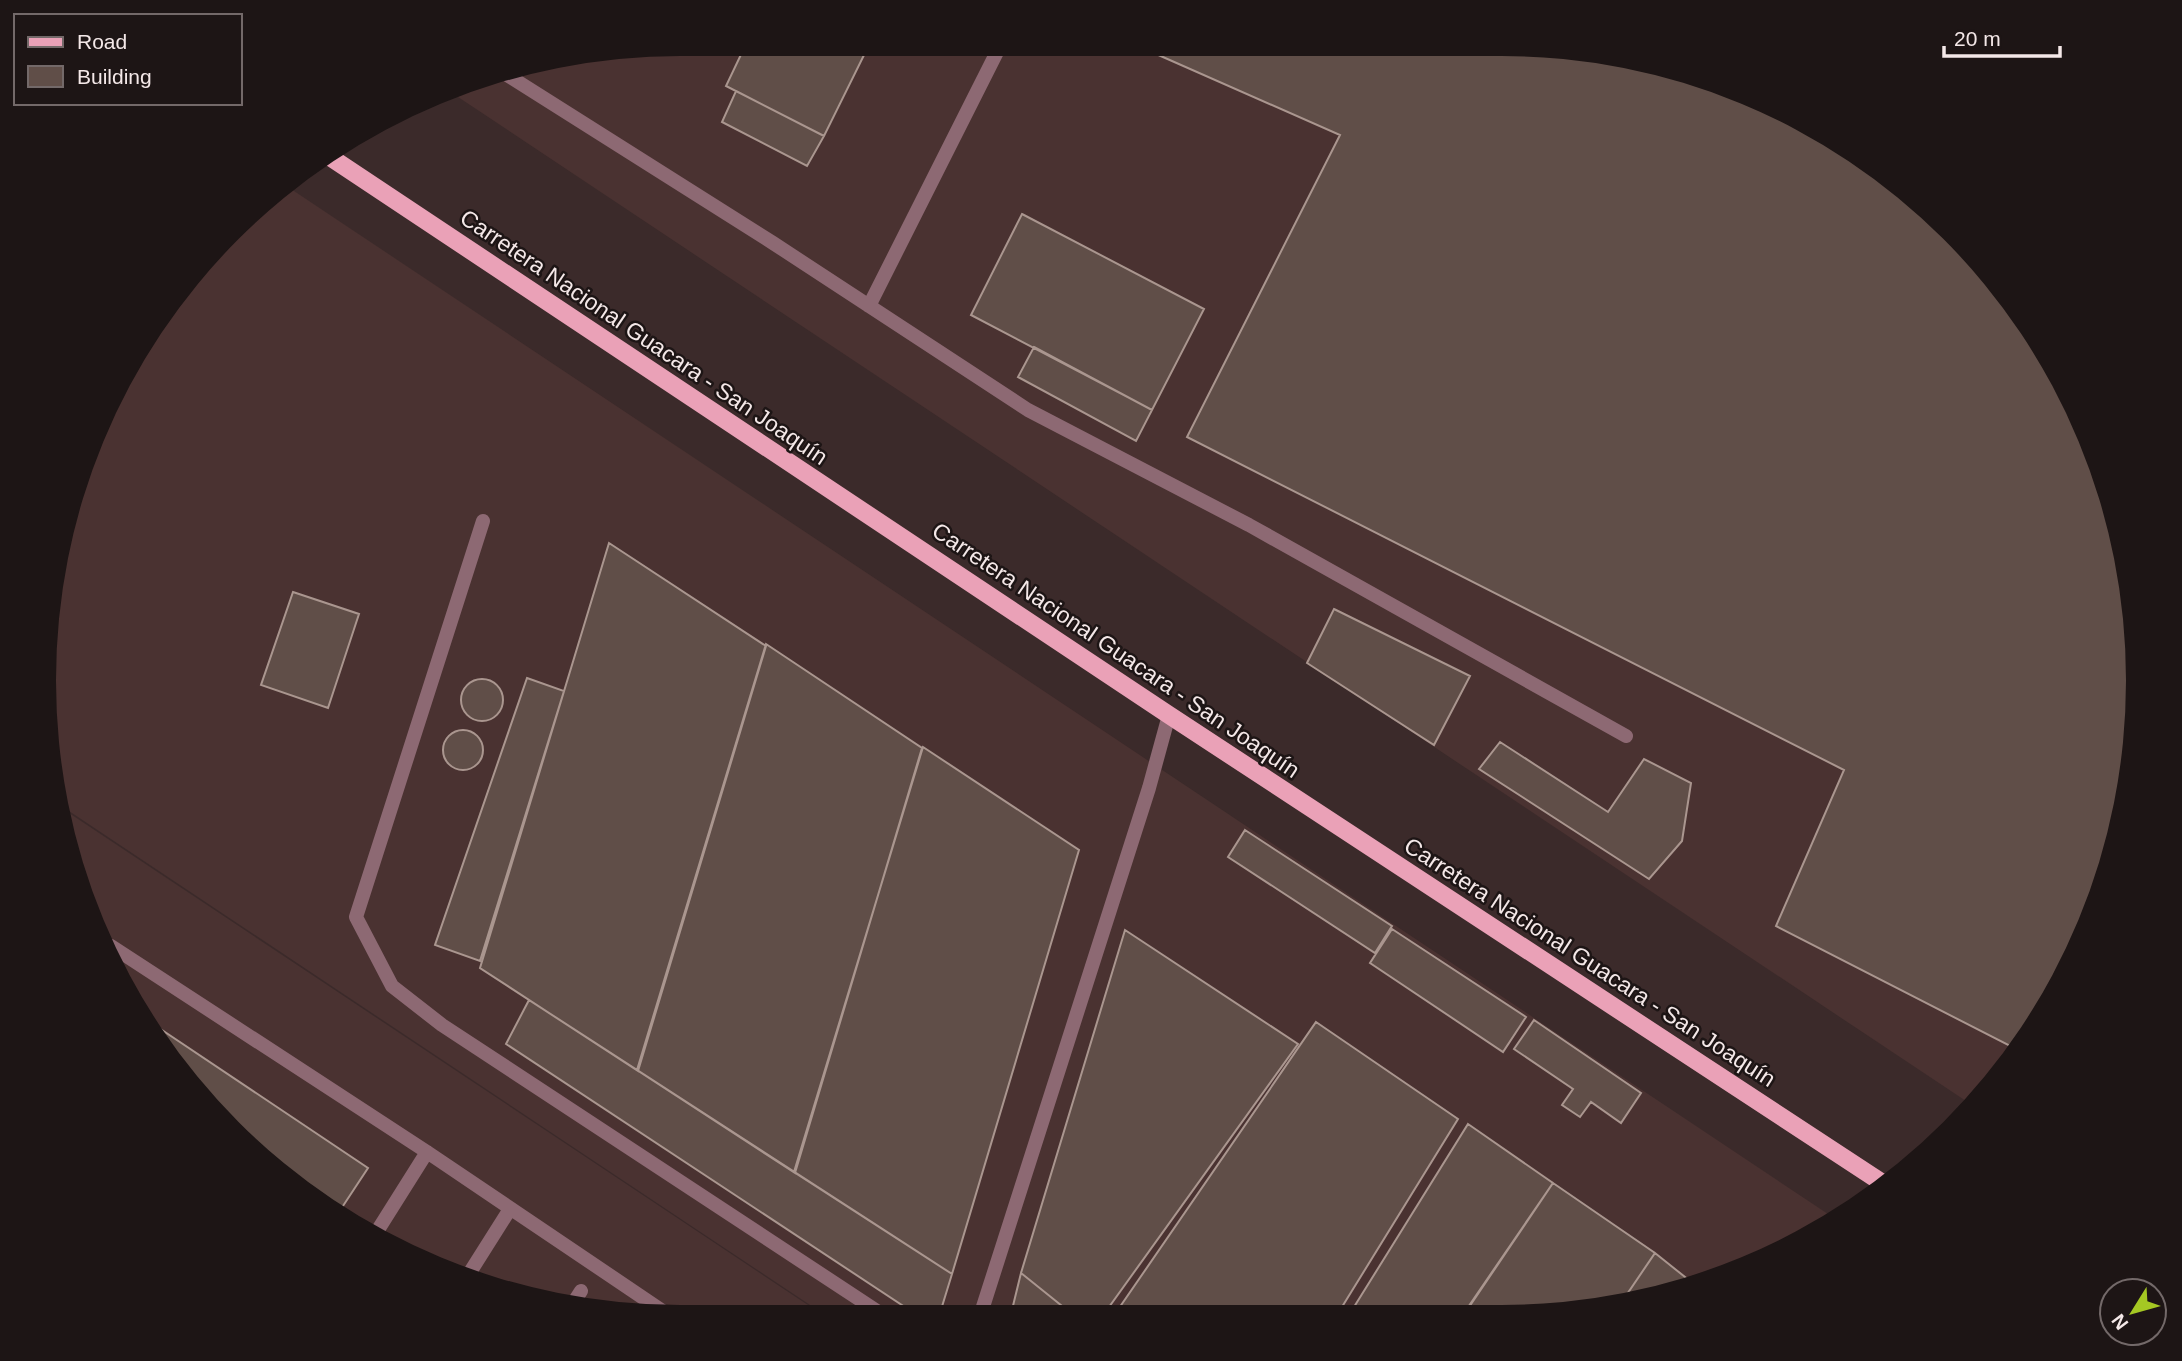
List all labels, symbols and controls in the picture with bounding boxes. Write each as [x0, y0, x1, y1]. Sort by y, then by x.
legend [14, 14, 242, 105]
scale bar [1944, 14, 2060, 58]
text: 20 m [1954, 27, 2001, 50]
text: Road [77, 30, 127, 53]
text: Building [77, 65, 152, 88]
street label: Carretera Nacional Guacara - San Joaquín [455, 204, 833, 470]
street label: Carretera Nacional Guacara - San Joaquín [927, 517, 1305, 783]
street label: Carretera Nacional Guacara - San Joaquín [1400, 832, 1780, 1092]
north arrow [2098, 1277, 2168, 1347]
text: N [2107, 1310, 2132, 1334]

